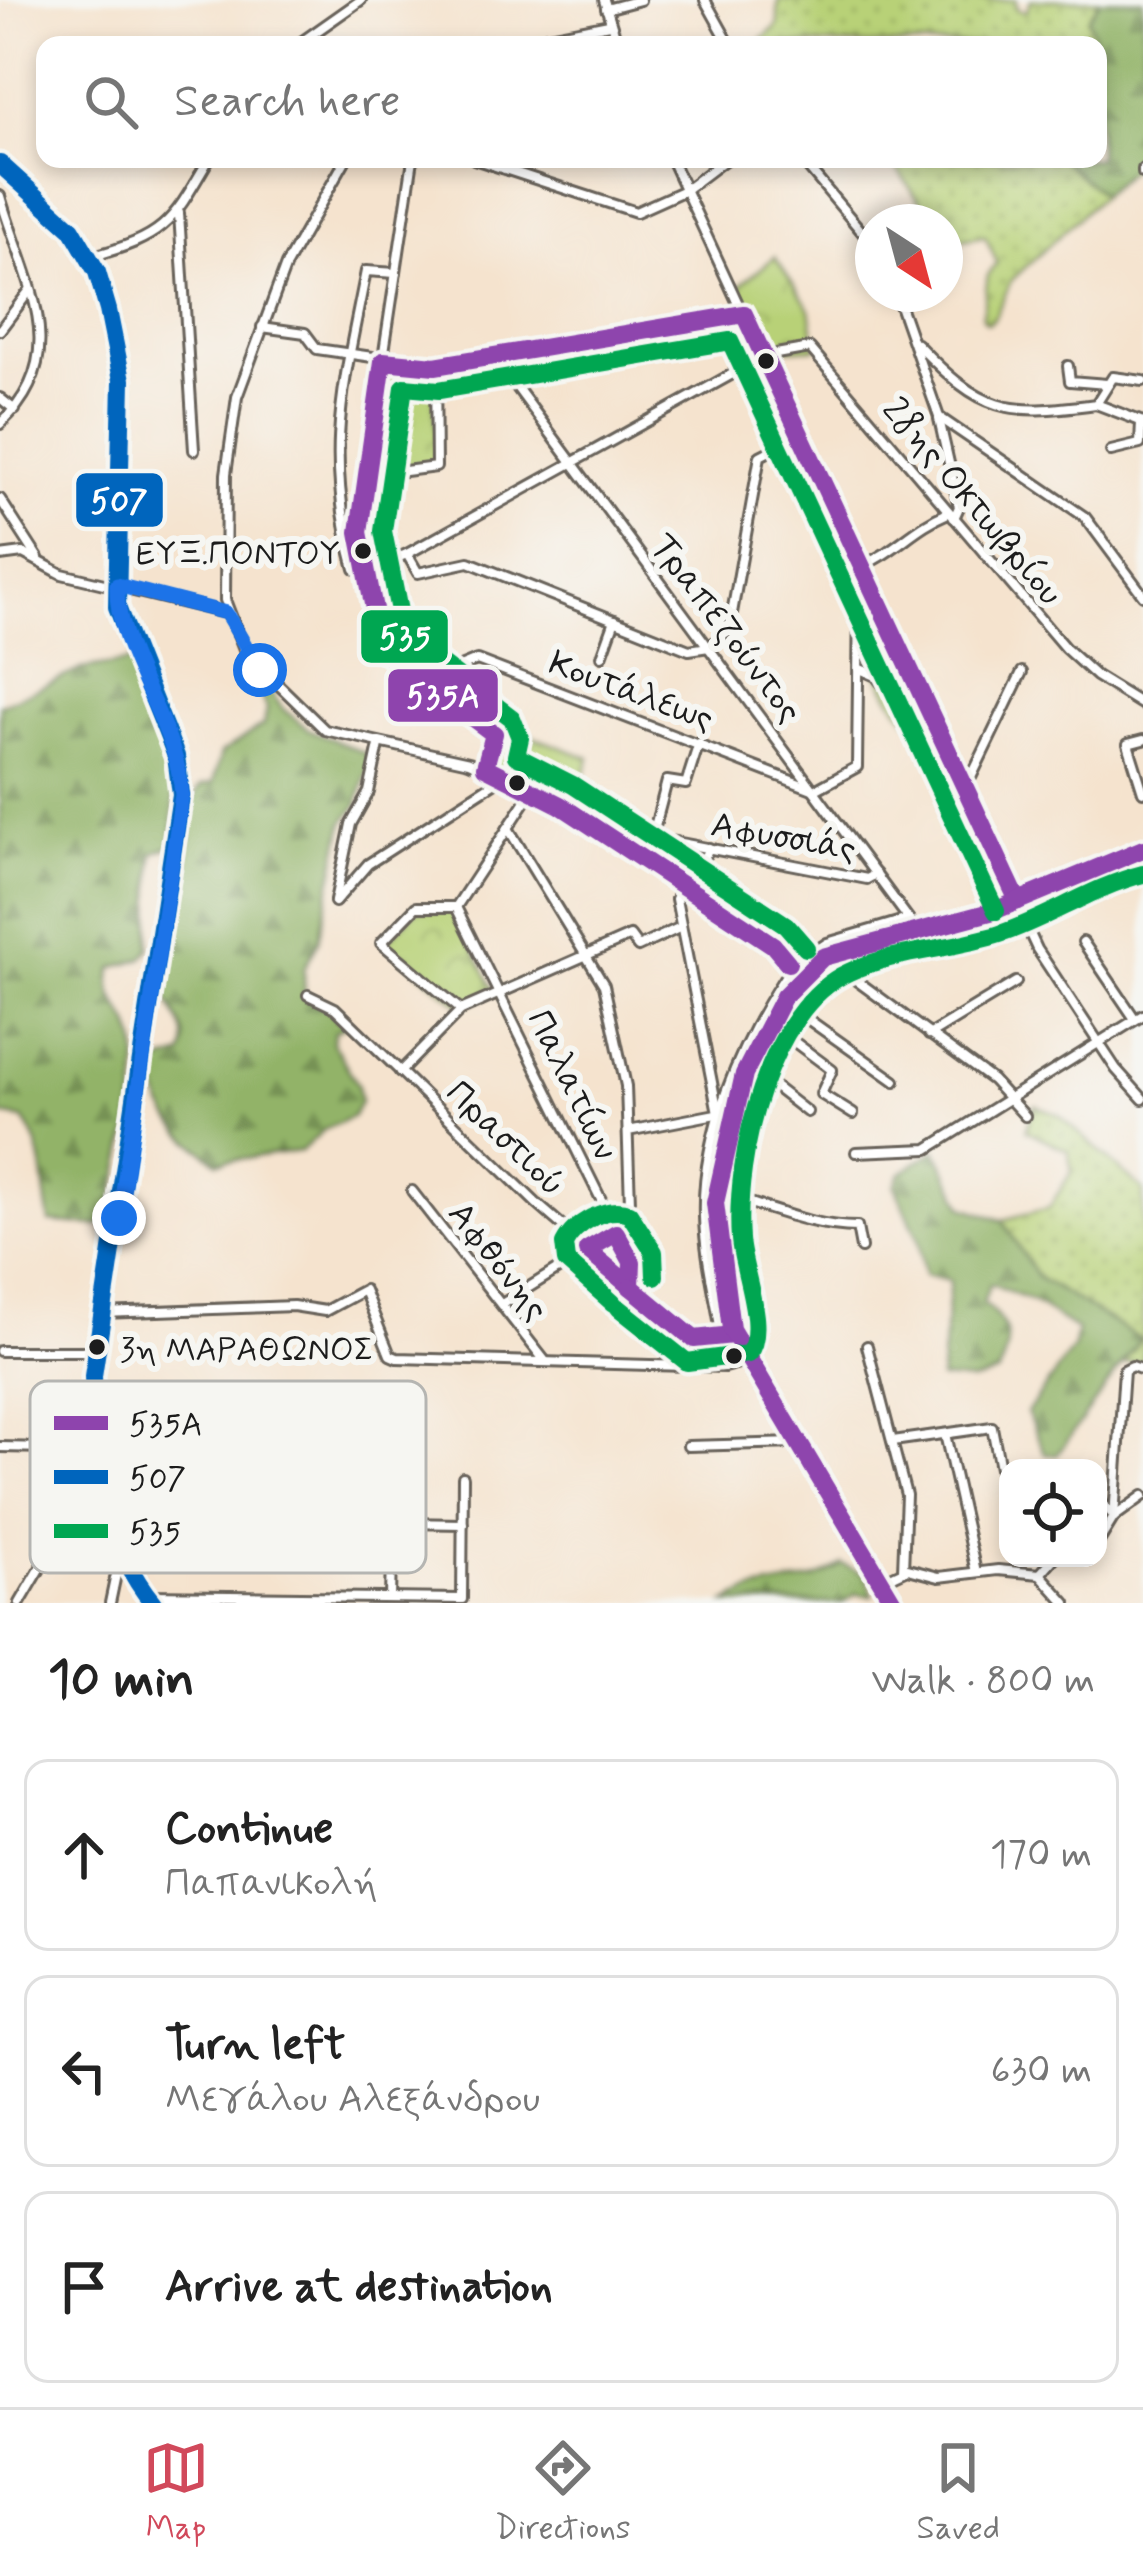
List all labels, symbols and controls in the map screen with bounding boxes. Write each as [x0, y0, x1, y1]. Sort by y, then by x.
search box [36, 36, 1107, 168]
icon: search [78, 69, 144, 135]
text: Search here [174, 73, 401, 132]
north arrow [855, 204, 963, 312]
unlabelled marker [755, 350, 777, 372]
street label: 28ης Οκτωβρίου [870, 388, 1072, 616]
line badge: 507 [74, 471, 165, 529]
text: 507 [90, 481, 148, 525]
street label: Τραπεζούντος [639, 525, 812, 733]
place label: ΕΥΞ.ΠΟΝΤΟΥ [136, 533, 340, 577]
marker: ΕΥΞ.ΠΟΝΤΟΥ [352, 540, 374, 562]
line badge: 535 [359, 608, 450, 665]
text: 535 [379, 617, 431, 661]
street label: Κουτάλεως [542, 641, 720, 744]
route start [233, 643, 287, 697]
line badge: 535A [386, 667, 500, 724]
text: 535A [406, 676, 480, 720]
unlabelled marker [506, 772, 528, 794]
street label: Αφυσσιάς [707, 803, 860, 874]
street label: Παλατίων [514, 1003, 627, 1168]
street label: Πραστιού [435, 1071, 574, 1208]
route end [92, 1191, 146, 1245]
street label: Αφθόνης [436, 1193, 558, 1331]
place label: 3η ΜΑΡΑΘΩΝΟΣ [120, 1329, 374, 1373]
marker: 3η ΜΑΡΑΘΩΝΟΣ [86, 1336, 108, 1358]
unlabelled marker [723, 1345, 745, 1367]
legend [30, 1381, 426, 1573]
text: 535A [129, 1404, 203, 1448]
text: 507 [129, 1458, 186, 1502]
map controls [999, 1459, 1107, 1567]
button: locate [999, 1459, 1107, 1567]
text: 535 [129, 1512, 181, 1556]
text: 10 min [48, 1648, 195, 1714]
text: Walk · 800 m [871, 1656, 1095, 1707]
text: Continue [165, 1800, 333, 1859]
icon: ahead [51, 1822, 117, 1888]
text: 170 m [990, 1830, 1092, 1881]
text: Παπανικολή [165, 1859, 378, 1910]
text: Turn left [165, 2016, 345, 2075]
icon: left [51, 2038, 117, 2104]
text: 630 m [991, 2046, 1092, 2097]
text: Μεγάλου Αλεξάνδρου [165, 2075, 540, 2126]
icon: arrive [51, 2254, 117, 2320]
text: Arrive at destination [165, 2258, 553, 2317]
tab: Map [143, 2435, 209, 2551]
tab: Directions [495, 2435, 631, 2551]
tab: Saved [917, 2435, 1000, 2551]

